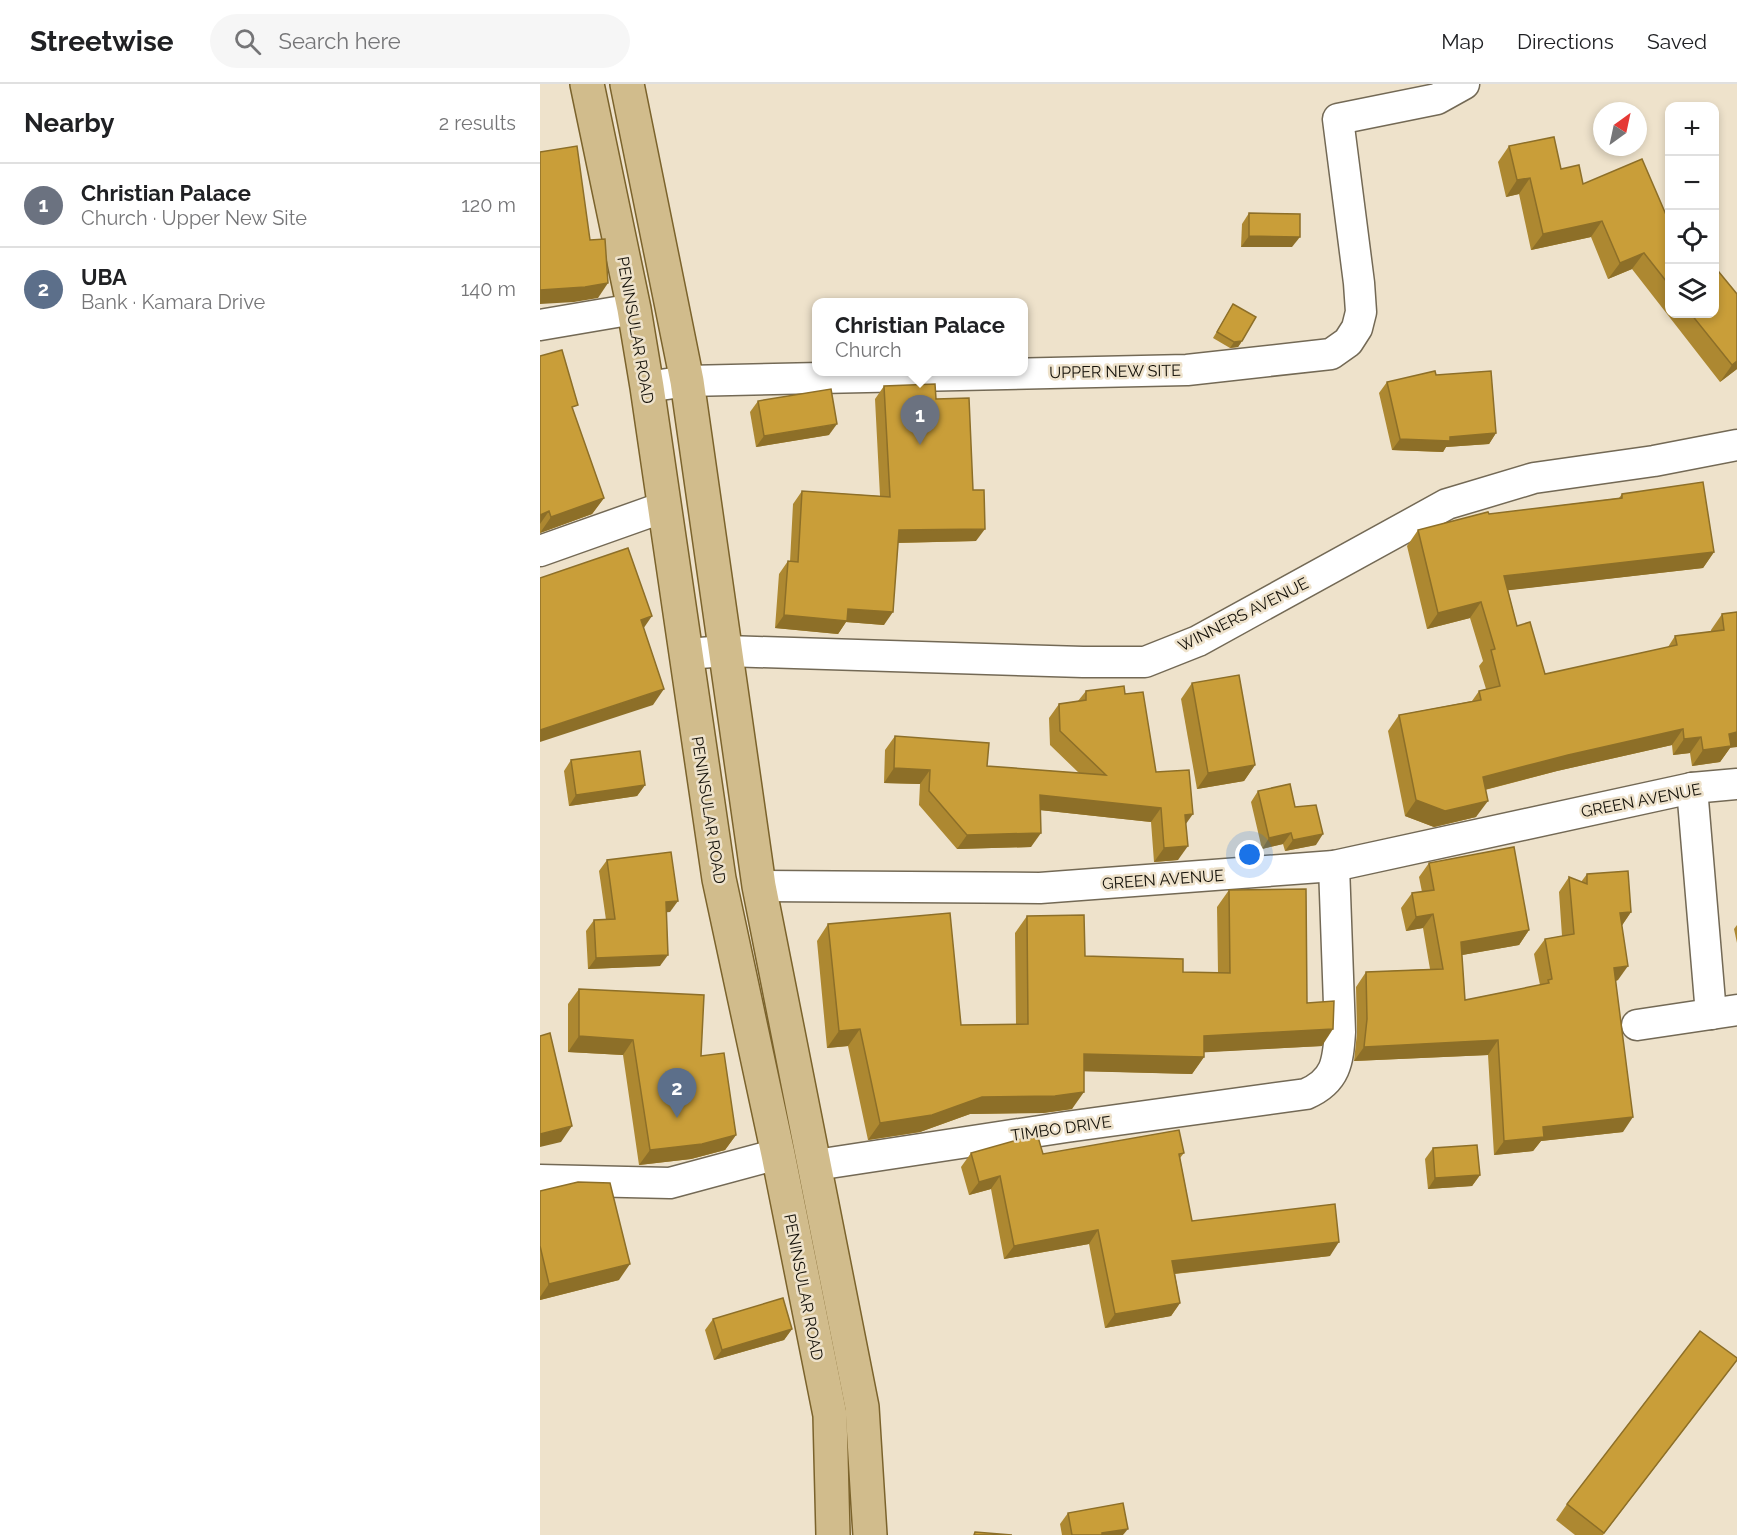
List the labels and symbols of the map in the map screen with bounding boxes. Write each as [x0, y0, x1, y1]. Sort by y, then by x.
north arrow [1593, 102, 1647, 156]
street label: PENINSULAR ROAD [613, 255, 658, 405]
street label: UPPER NEW SITE [1049, 361, 1181, 382]
pin: 1 [900, 396, 940, 445]
street label: WINNERS AVENUE [1175, 573, 1312, 655]
street label: PENINSULAR ROAD [687, 735, 730, 885]
street label: GREEN AVENUE [1579, 779, 1703, 821]
your location [1235, 840, 1264, 869]
street label: GREEN AVENUE [1102, 866, 1225, 893]
pin: 2 [658, 1068, 696, 1118]
street label: TIMBO DRIVE [1010, 1112, 1113, 1145]
street label: PENINSULAR ROAD [780, 1212, 827, 1362]

